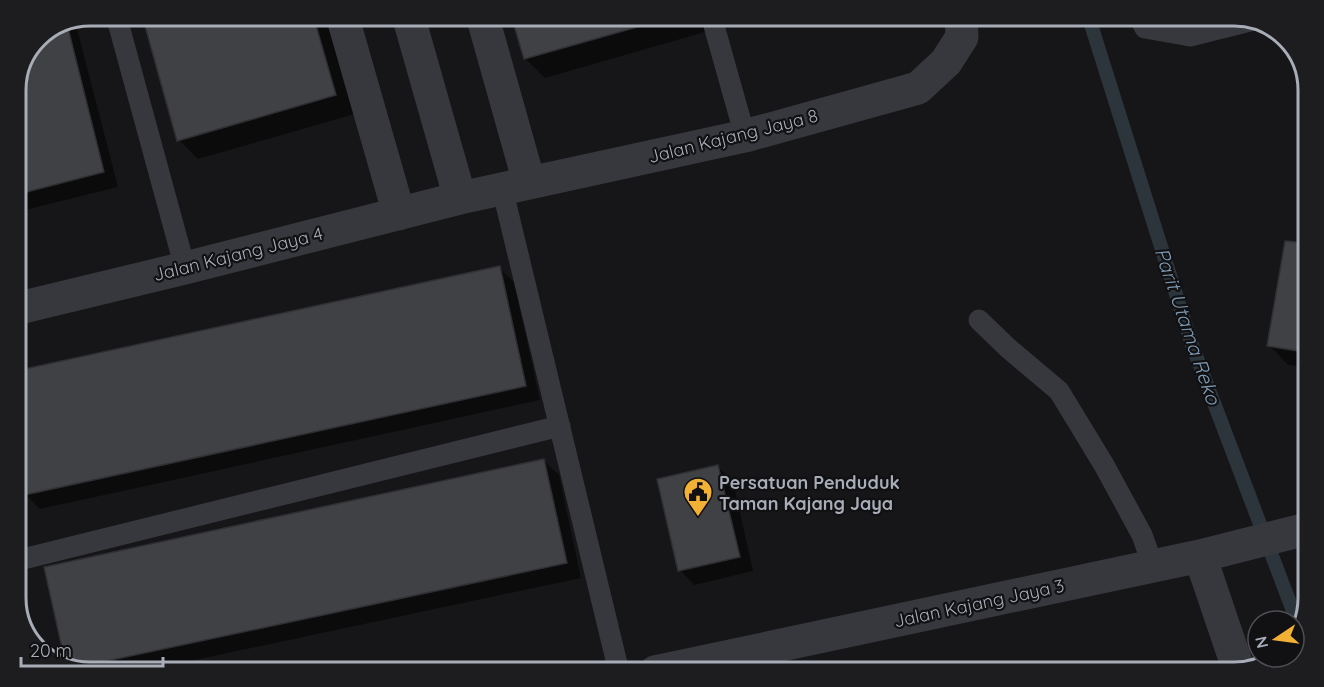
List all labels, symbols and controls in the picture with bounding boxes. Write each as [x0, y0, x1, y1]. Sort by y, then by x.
street label: Jalan Kajang Jaya 8 [646, 104, 820, 168]
street label: Jalan Kajang Jaya 4 [151, 222, 325, 286]
water label: Parit Utama Reko [1149, 244, 1227, 409]
place label: Persatuan Penduduk Taman Kajang Jaya [719, 471, 900, 515]
public building icon: Persatuan Penduduk Taman Kajang Jaya [682, 476, 714, 518]
street label: Jalan Kajang Jaya 3 [892, 574, 1066, 632]
north arrow [1246, 609, 1306, 669]
scale bar [21, 630, 164, 668]
text: N [1250, 634, 1272, 650]
text: 20 m [30, 639, 72, 662]

